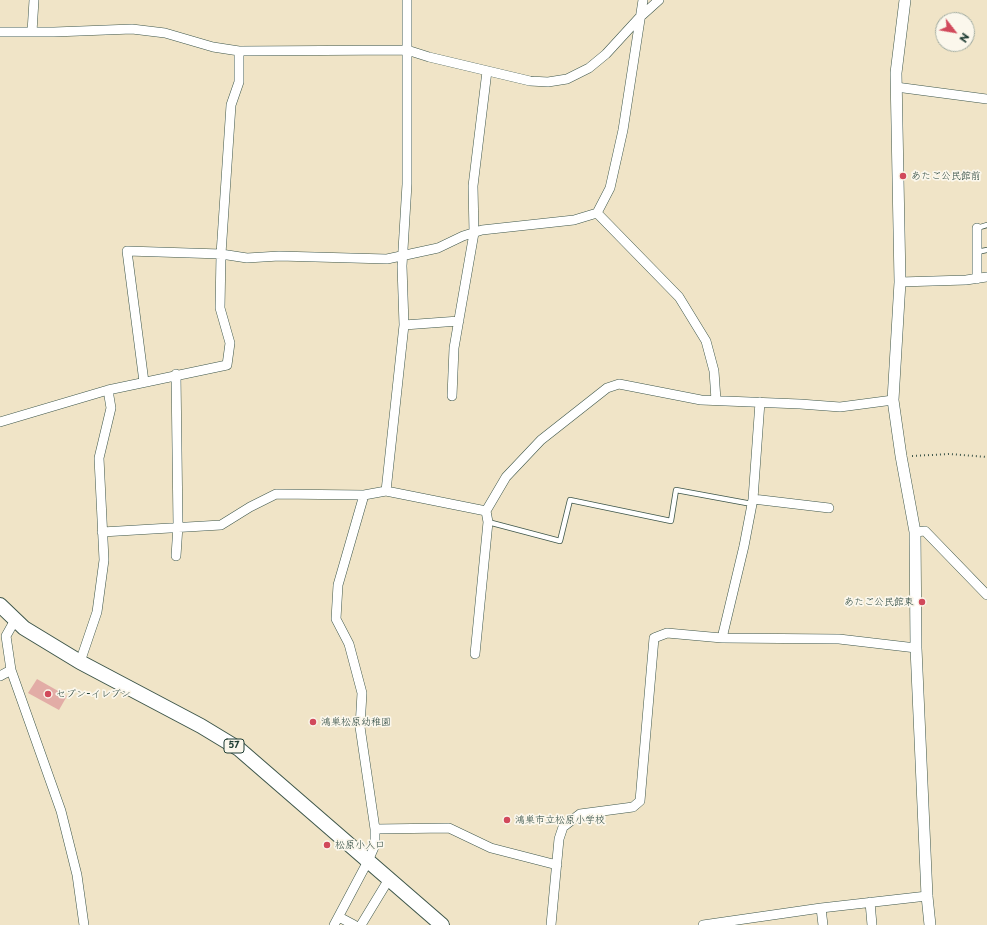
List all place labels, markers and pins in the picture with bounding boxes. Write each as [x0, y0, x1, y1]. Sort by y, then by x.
place label: あたご公民館前 [911, 170, 981, 182]
marker: あたご公民館前 [898, 171, 908, 181]
place label: あたご公民館東 [844, 596, 914, 608]
marker: あたご公民館東 [917, 597, 927, 607]
place label: セブン-イレブン [56, 688, 131, 700]
marker: セブン-イレブン [43, 689, 53, 699]
place label: 鴻巣松原幼稚園 [321, 716, 391, 728]
marker: 鴻巣松原幼稚園 [308, 717, 318, 727]
place label: 鴻巣市立松原小学校 [515, 814, 605, 826]
marker: 鴻巣市立松原小学校 [502, 815, 512, 825]
place label: 松原小入口 [335, 839, 385, 851]
marker: 松原小入口 [322, 840, 332, 850]

